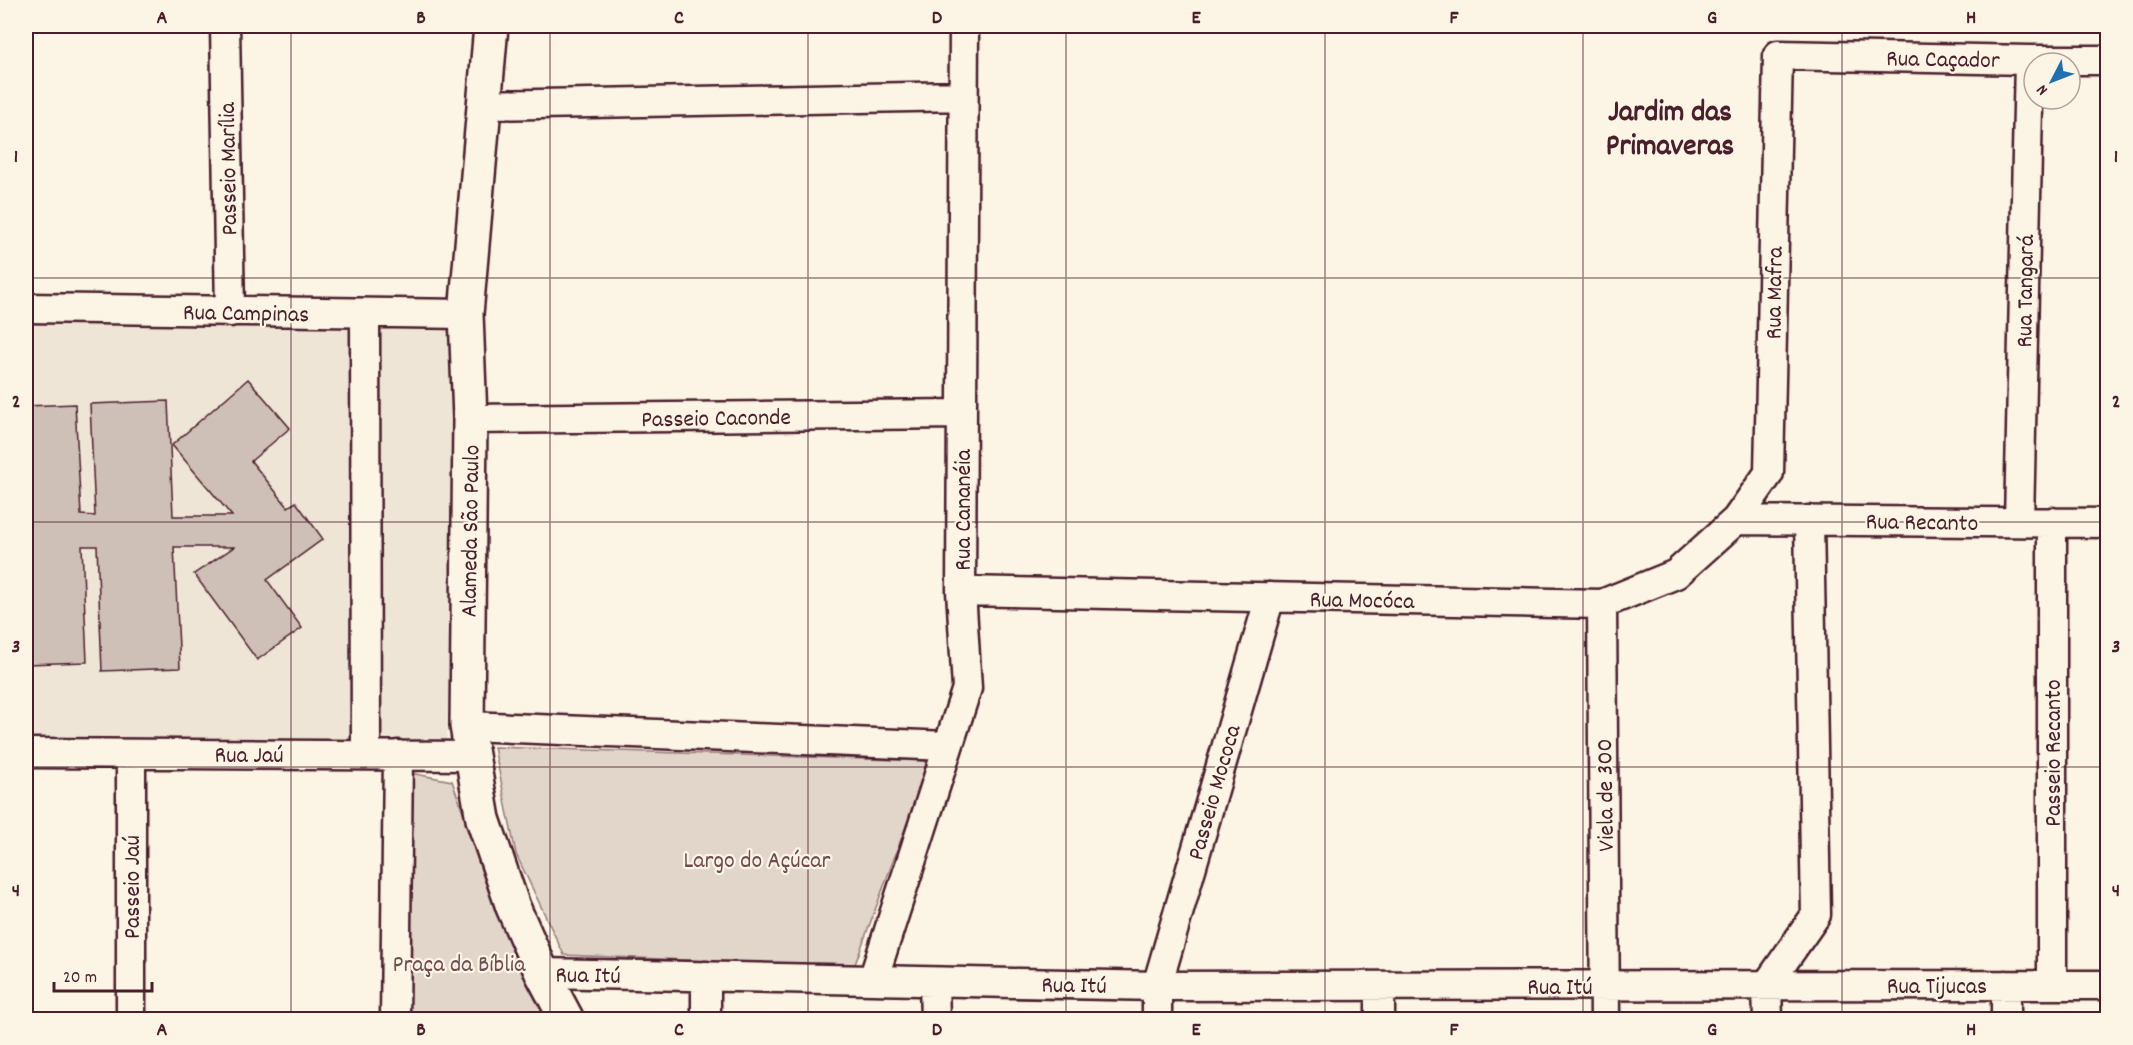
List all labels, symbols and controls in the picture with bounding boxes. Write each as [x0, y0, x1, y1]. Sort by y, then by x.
text: A [157, 5, 168, 33]
text: B [416, 5, 426, 33]
text: C [674, 5, 684, 33]
text: D [932, 5, 943, 33]
text: E [1191, 5, 1201, 33]
text: F [1450, 5, 1460, 33]
text: G [1707, 5, 1717, 33]
text: H [1966, 5, 1976, 33]
street label: Rua Caçador [1886, 43, 2000, 79]
north arrow [2022, 51, 2082, 111]
text: N [2031, 79, 2054, 100]
district label: Jardim das Primaveras [1606, 93, 1734, 170]
street label: Passeio Marília [212, 101, 248, 236]
text: 1 [14, 144, 18, 172]
text: 1 [2114, 144, 2118, 172]
street label: Rua Tangará [2009, 234, 2045, 348]
street label: Rua Mafra [1758, 246, 1794, 340]
street label: Rua Campinas [183, 297, 309, 333]
text: 2 [12, 389, 20, 417]
text: 2 [2112, 389, 2120, 417]
street label: Passeio Caconde [641, 402, 791, 438]
street label: Alameda São Paulo [453, 444, 491, 618]
street label: Rua Cananéia [948, 449, 982, 571]
street label: Rua Recanto [1865, 506, 1979, 542]
street label: Rua Mocóca [1309, 584, 1415, 620]
text: 3 [12, 634, 20, 662]
text: 3 [2112, 634, 2120, 662]
street label: Passeio Recanto [2038, 679, 2072, 827]
street label: Passeio Mococa [1180, 720, 1252, 865]
street label: Viela de 300 [1589, 738, 1625, 852]
street label: Rua Jaú [214, 740, 284, 774]
street label: Passeio Jaú [117, 835, 151, 939]
park label: Largo do Açúcar [684, 845, 831, 879]
text: 4 [12, 878, 20, 906]
text: 4 [2112, 878, 2120, 906]
park label: Praça da Bíblia [392, 949, 526, 983]
scale bar [54, 955, 152, 993]
street label: Rua Itú [555, 959, 621, 995]
text: 20 m [63, 966, 97, 991]
street label: Rua Itú [1041, 969, 1107, 1005]
street label: Rua Tijucas [1887, 971, 1987, 1005]
street label: Rua Itú [1527, 972, 1593, 1006]
text: A [157, 1017, 168, 1045]
text: B [416, 1017, 426, 1045]
text: C [674, 1017, 684, 1045]
text: D [932, 1017, 943, 1045]
text: E [1191, 1017, 1201, 1045]
text: F [1450, 1017, 1460, 1045]
text: G [1707, 1017, 1717, 1045]
text: H [1966, 1017, 1976, 1045]

